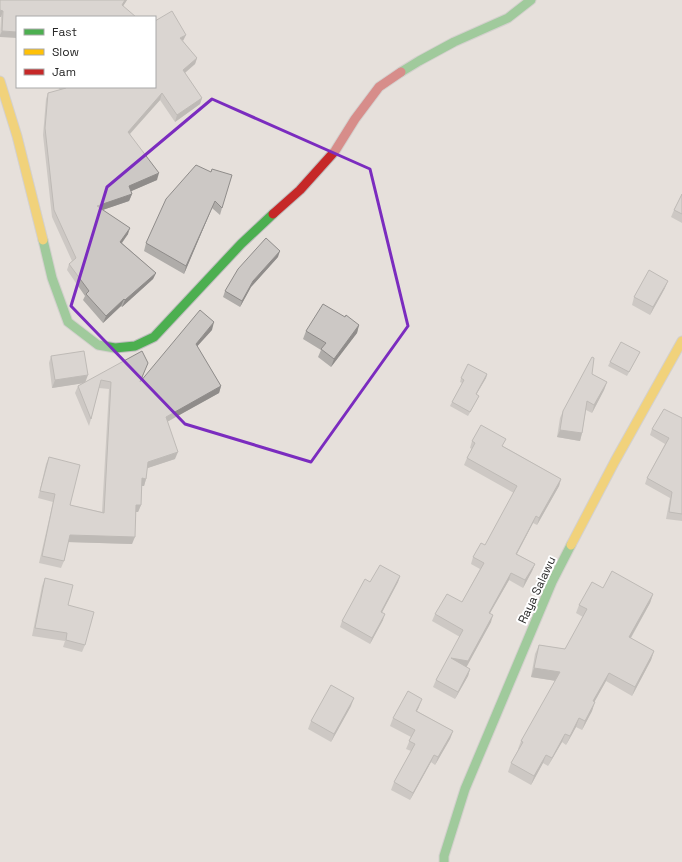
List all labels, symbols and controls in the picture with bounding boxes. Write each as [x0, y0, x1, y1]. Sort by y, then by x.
legend [16, 16, 156, 88]
text: Fast [52, 24, 77, 40]
text: Slow [52, 44, 79, 60]
text: Jam [52, 64, 76, 80]
street label: Raya Salawu [514, 554, 560, 626]

